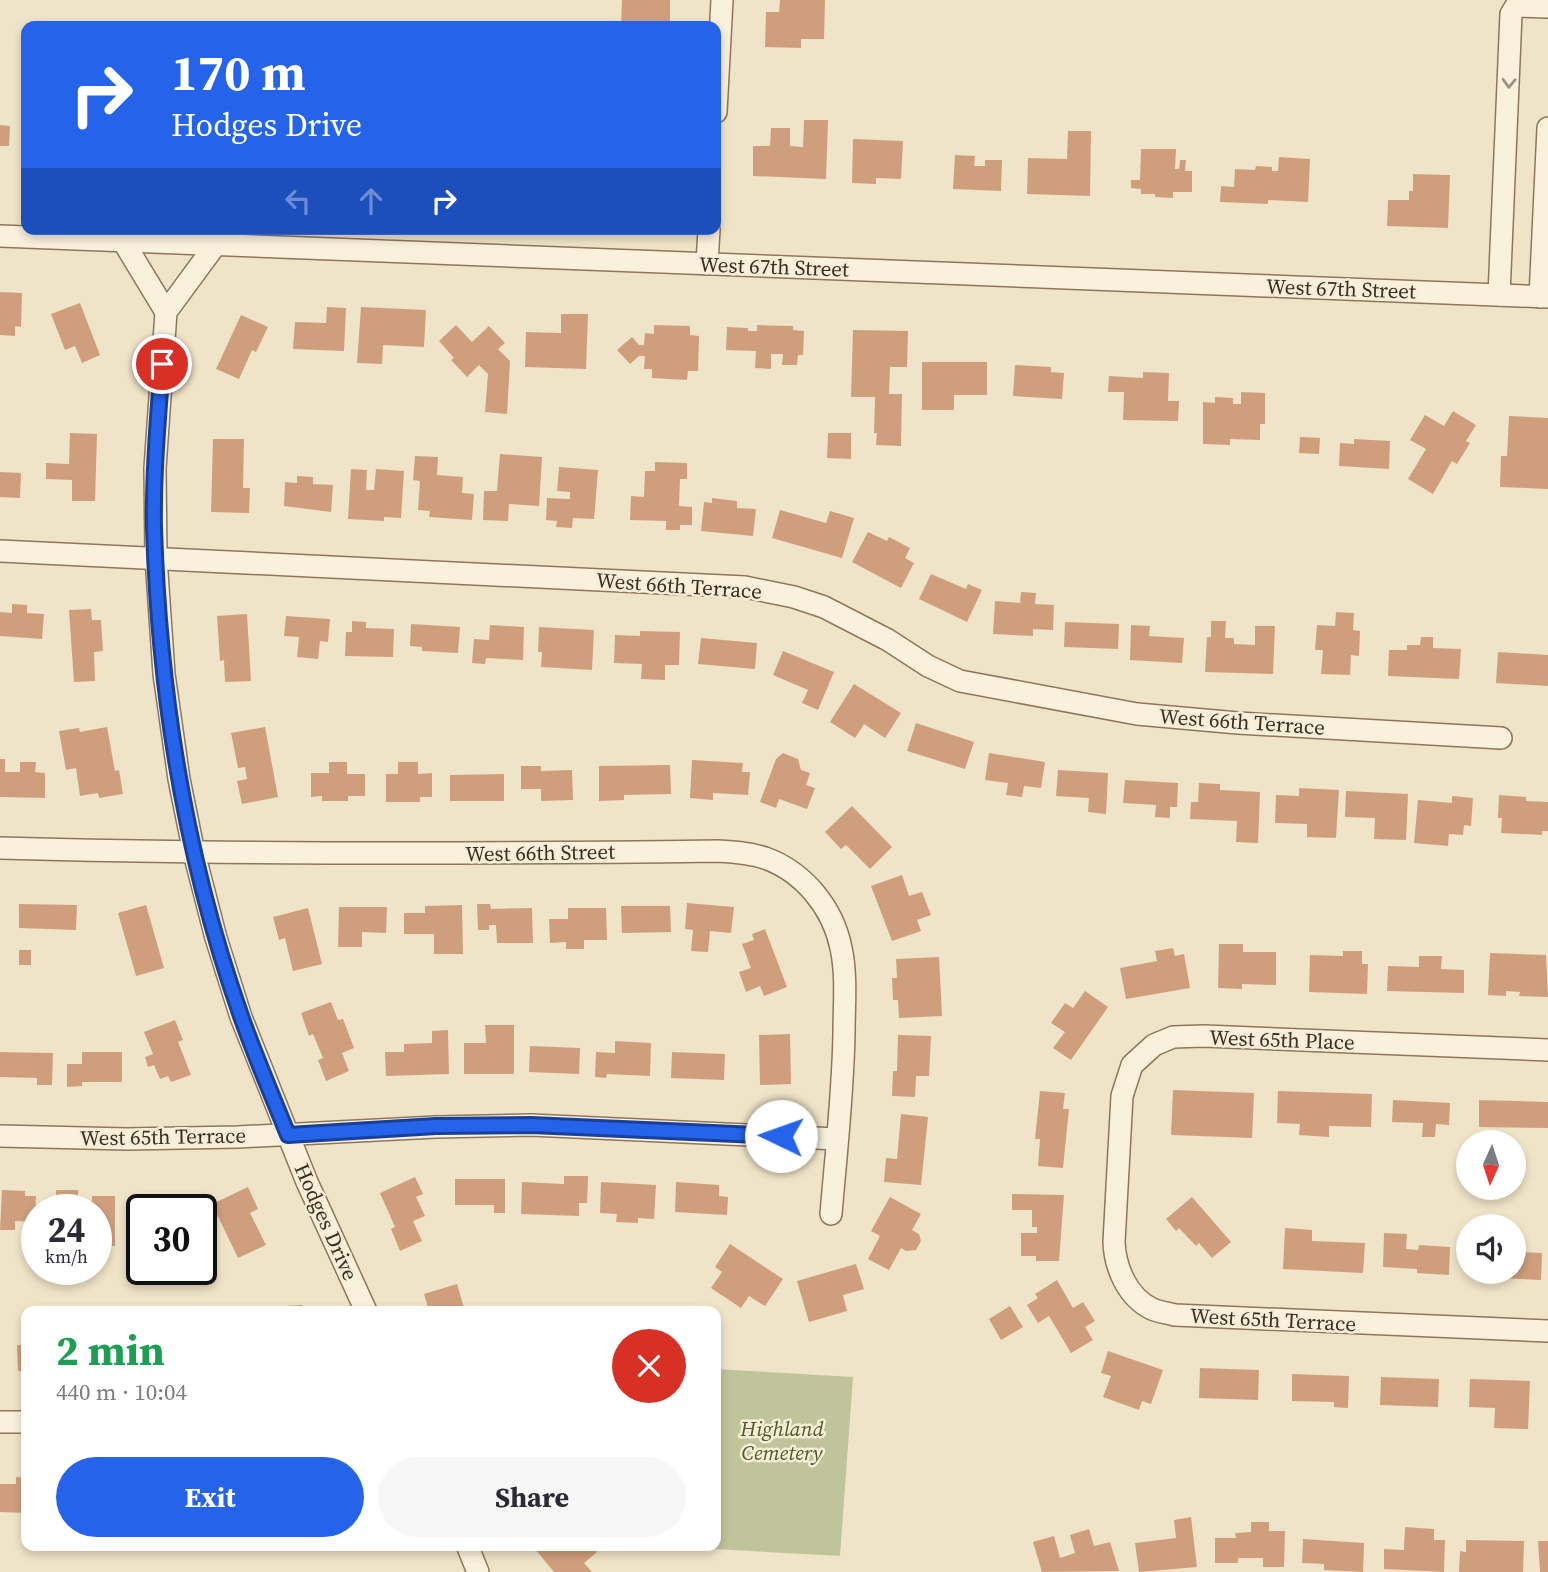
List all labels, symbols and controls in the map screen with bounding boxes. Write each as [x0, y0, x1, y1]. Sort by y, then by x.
text: 170 m [171, 39, 306, 106]
icon: right [56, 49, 147, 140]
one-way arrow [1501, 77, 1516, 88]
text: Hodges Drive [171, 103, 362, 147]
icon: left [279, 182, 317, 220]
icon: ahead [352, 182, 390, 220]
icon: right [425, 182, 463, 220]
street label: West 67th Street [699, 249, 850, 284]
street label: West 67th Street [1266, 271, 1417, 306]
pin [132, 334, 192, 394]
icon: arrive [143, 345, 181, 383]
street label: West 66th Terrace [595, 565, 763, 606]
street label: West 66th Terrace [1158, 701, 1326, 742]
street label: West 66th Street [465, 837, 615, 868]
street label: West 65th Place [1209, 1022, 1355, 1057]
position arrow [744, 1099, 818, 1173]
street label: West 65th Terrace [80, 1121, 246, 1152]
north arrow [1456, 1130, 1526, 1200]
map controls [1456, 1130, 1526, 1284]
street label: Hodges Drive [288, 1159, 365, 1285]
speed limit sign: 30 [126, 1194, 217, 1285]
text: 24 [48, 1206, 85, 1254]
button: sound [1456, 1214, 1526, 1284]
text: km/h [45, 1244, 88, 1269]
street label: West 65th Terrace [1189, 1301, 1357, 1338]
text: 2 min [56, 1321, 165, 1379]
button: close [612, 1329, 686, 1403]
text: 440 m · 10:04 [56, 1376, 187, 1408]
park label: Highland Cemetery [739, 1414, 824, 1467]
button: Exit [56, 1457, 364, 1537]
button: Share [378, 1457, 686, 1537]

